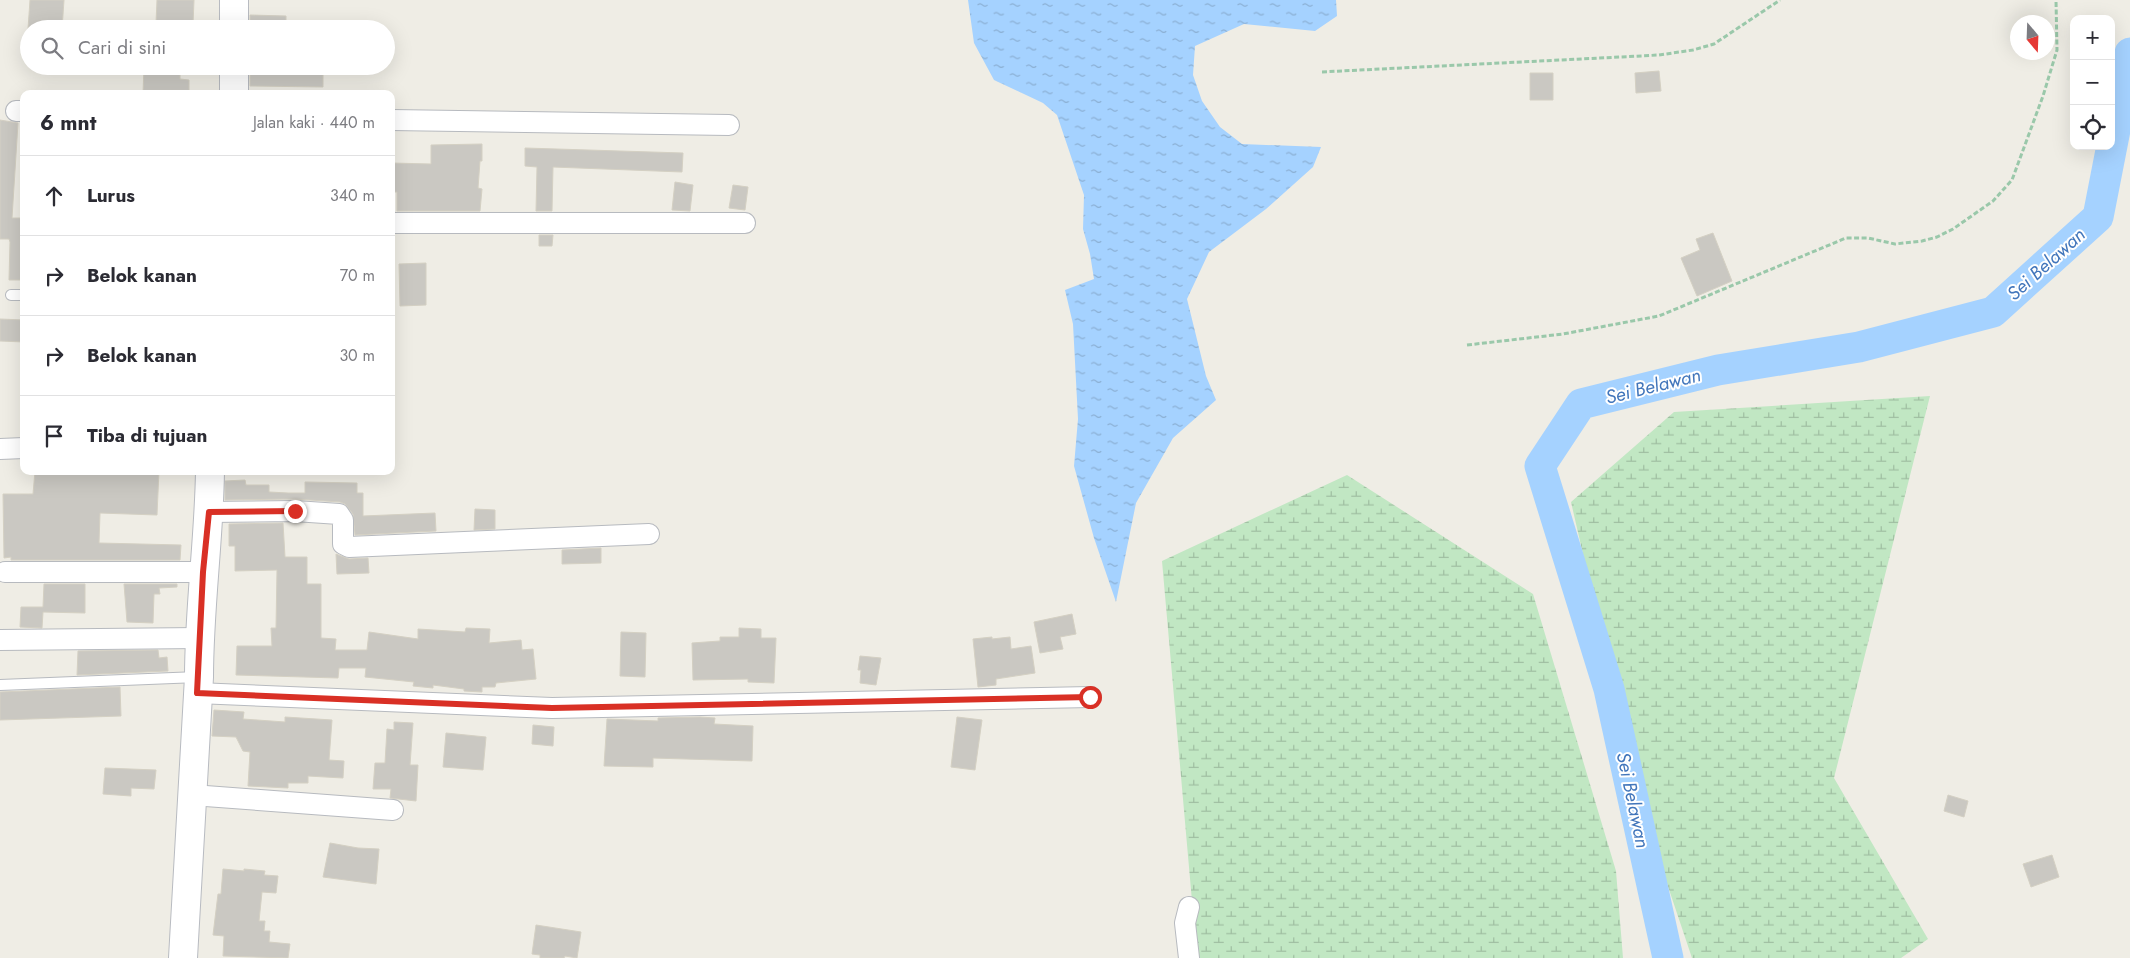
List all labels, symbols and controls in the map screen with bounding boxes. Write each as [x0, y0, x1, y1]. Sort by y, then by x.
north arrow [2010, 15, 2055, 60]
map controls [2070, 15, 2115, 150]
button: + [2070, 15, 2115, 60]
search box [20, 20, 395, 75]
icon: search [38, 34, 66, 62]
text: Cari di sini [78, 34, 166, 61]
button: − [2070, 60, 2115, 105]
button: locate [2070, 105, 2115, 150]
text: 6 mnt [40, 108, 96, 138]
text: Jalan kaki · 440 m [253, 111, 375, 134]
icon: ahead [40, 182, 68, 210]
text: Lurus [87, 182, 135, 209]
text: 340 m [330, 184, 375, 207]
water label: Sei Belawan [2001, 221, 2091, 307]
icon: right [40, 262, 68, 290]
text: Belok kanan [87, 262, 197, 289]
text: 70 m [340, 264, 375, 287]
icon: right [40, 342, 68, 370]
text: Belok kanan [87, 342, 197, 369]
text: 30 m [339, 344, 375, 367]
water label: Sei Belawan [1603, 361, 1703, 411]
icon: arrive [40, 422, 68, 450]
text: Tiba di tujuan [87, 422, 207, 449]
route end [284, 500, 307, 523]
route start [1079, 686, 1102, 709]
water label: Sei Belawan [1610, 750, 1656, 850]

